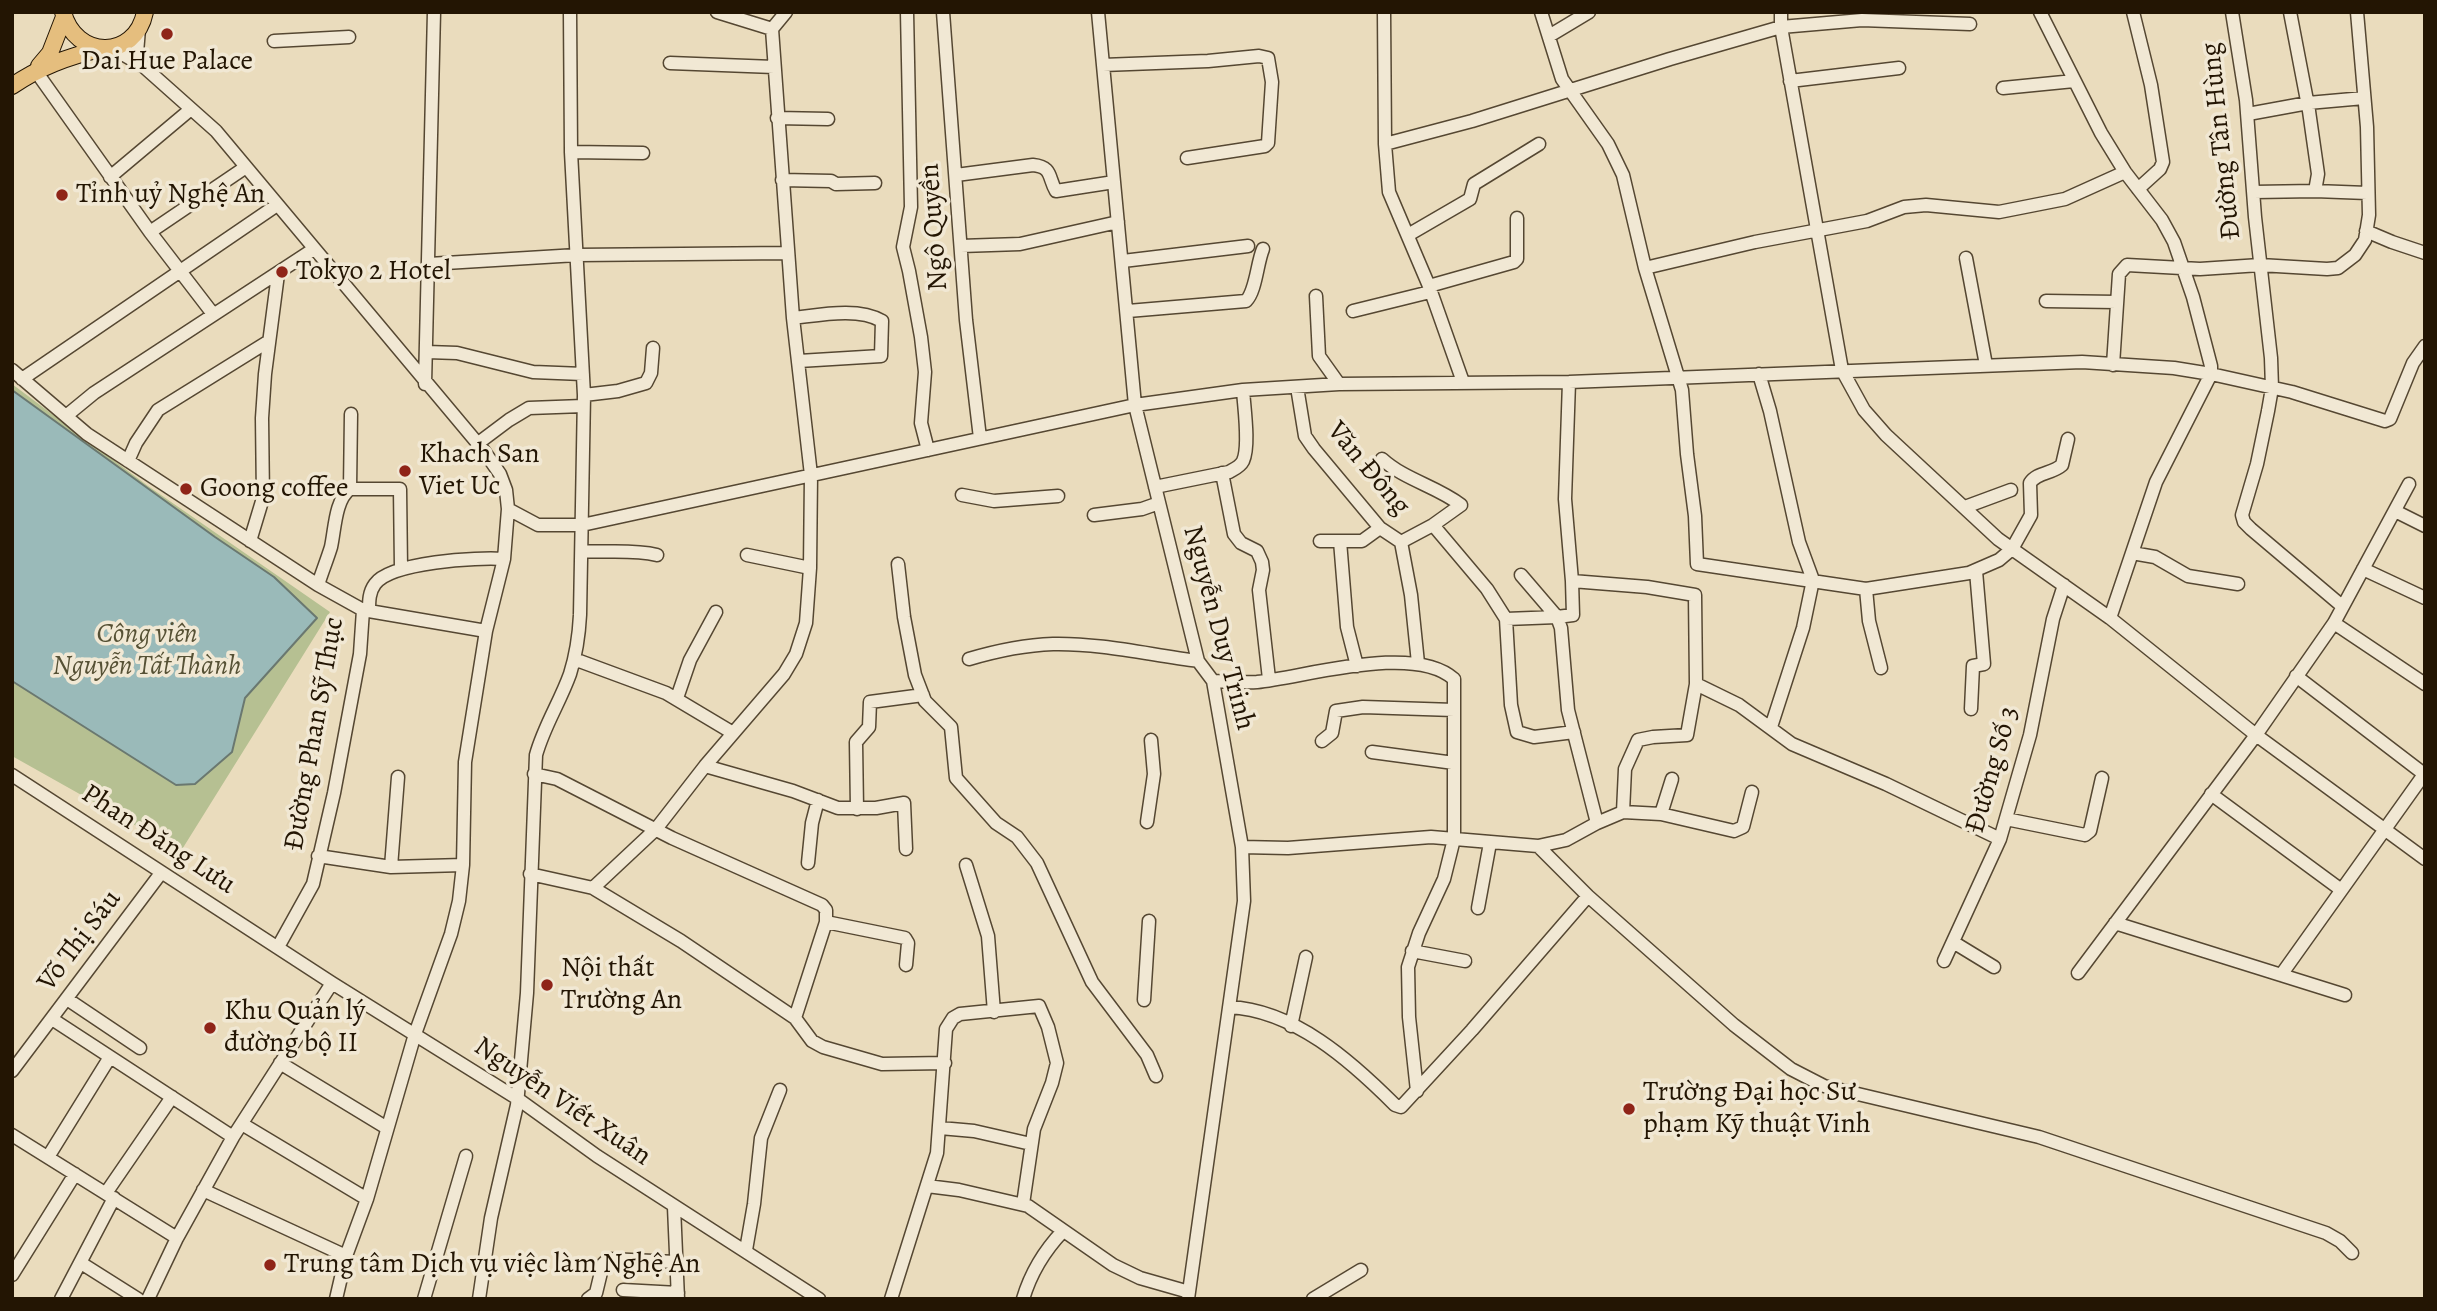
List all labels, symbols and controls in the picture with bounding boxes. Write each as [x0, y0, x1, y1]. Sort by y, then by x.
marker: Dai Hue Palace [159, 26, 175, 42]
street label: Đường Tân Hùng [2195, 41, 2249, 241]
place label: Dai Hue Palace [81, 45, 253, 79]
street label: Ngô Quyền [914, 162, 956, 292]
place label: Tỉnh uỷ Nghệ An [76, 178, 265, 212]
marker: Tỉnh uỷ Nghệ An [54, 187, 70, 203]
place label: Tokyo 2 Hotel [296, 255, 451, 289]
marker: Tokyo 2 Hotel [274, 264, 290, 280]
street label: Văn Đông [1319, 415, 1417, 523]
place label: Khach San Viet Uc [419, 438, 540, 504]
marker: Khach San Viet Uc [397, 463, 413, 479]
place label: Goong coffee [200, 472, 349, 506]
marker: Goong coffee [178, 481, 194, 497]
street label: Nguyễn Duy Trinh [1175, 522, 1261, 734]
street label: Đường Phan Sỹ Thục [278, 615, 352, 853]
park label: Công viên Nguyễn Tất Thành [52, 618, 242, 684]
street label: Đường Số 3 [1959, 703, 2027, 837]
street label: Phan Đăng Lưu [75, 778, 241, 902]
street label: Võ Thị Sáu [31, 884, 129, 998]
place label: Nội thất Trường An [561, 952, 682, 1018]
marker: Nội thất Trường An [539, 977, 555, 993]
place label: Khu Quản lý đường bộ II [224, 995, 365, 1061]
marker: Khu Quản lý đường bộ II [202, 1020, 218, 1036]
street label: Nguyễn Viết Xuân [467, 1030, 657, 1174]
place label: Trường Đại học Sư phạm Kỹ thuật Vinh [1643, 1076, 1871, 1142]
marker: Trường Đại học Sư phạm Kỹ thuật Vinh [1621, 1101, 1637, 1117]
place label: Trung tâm Dịch vụ việc làm Nghệ An [284, 1248, 700, 1282]
marker: Trung tâm Dịch vụ việc làm Nghệ An [262, 1257, 278, 1273]

